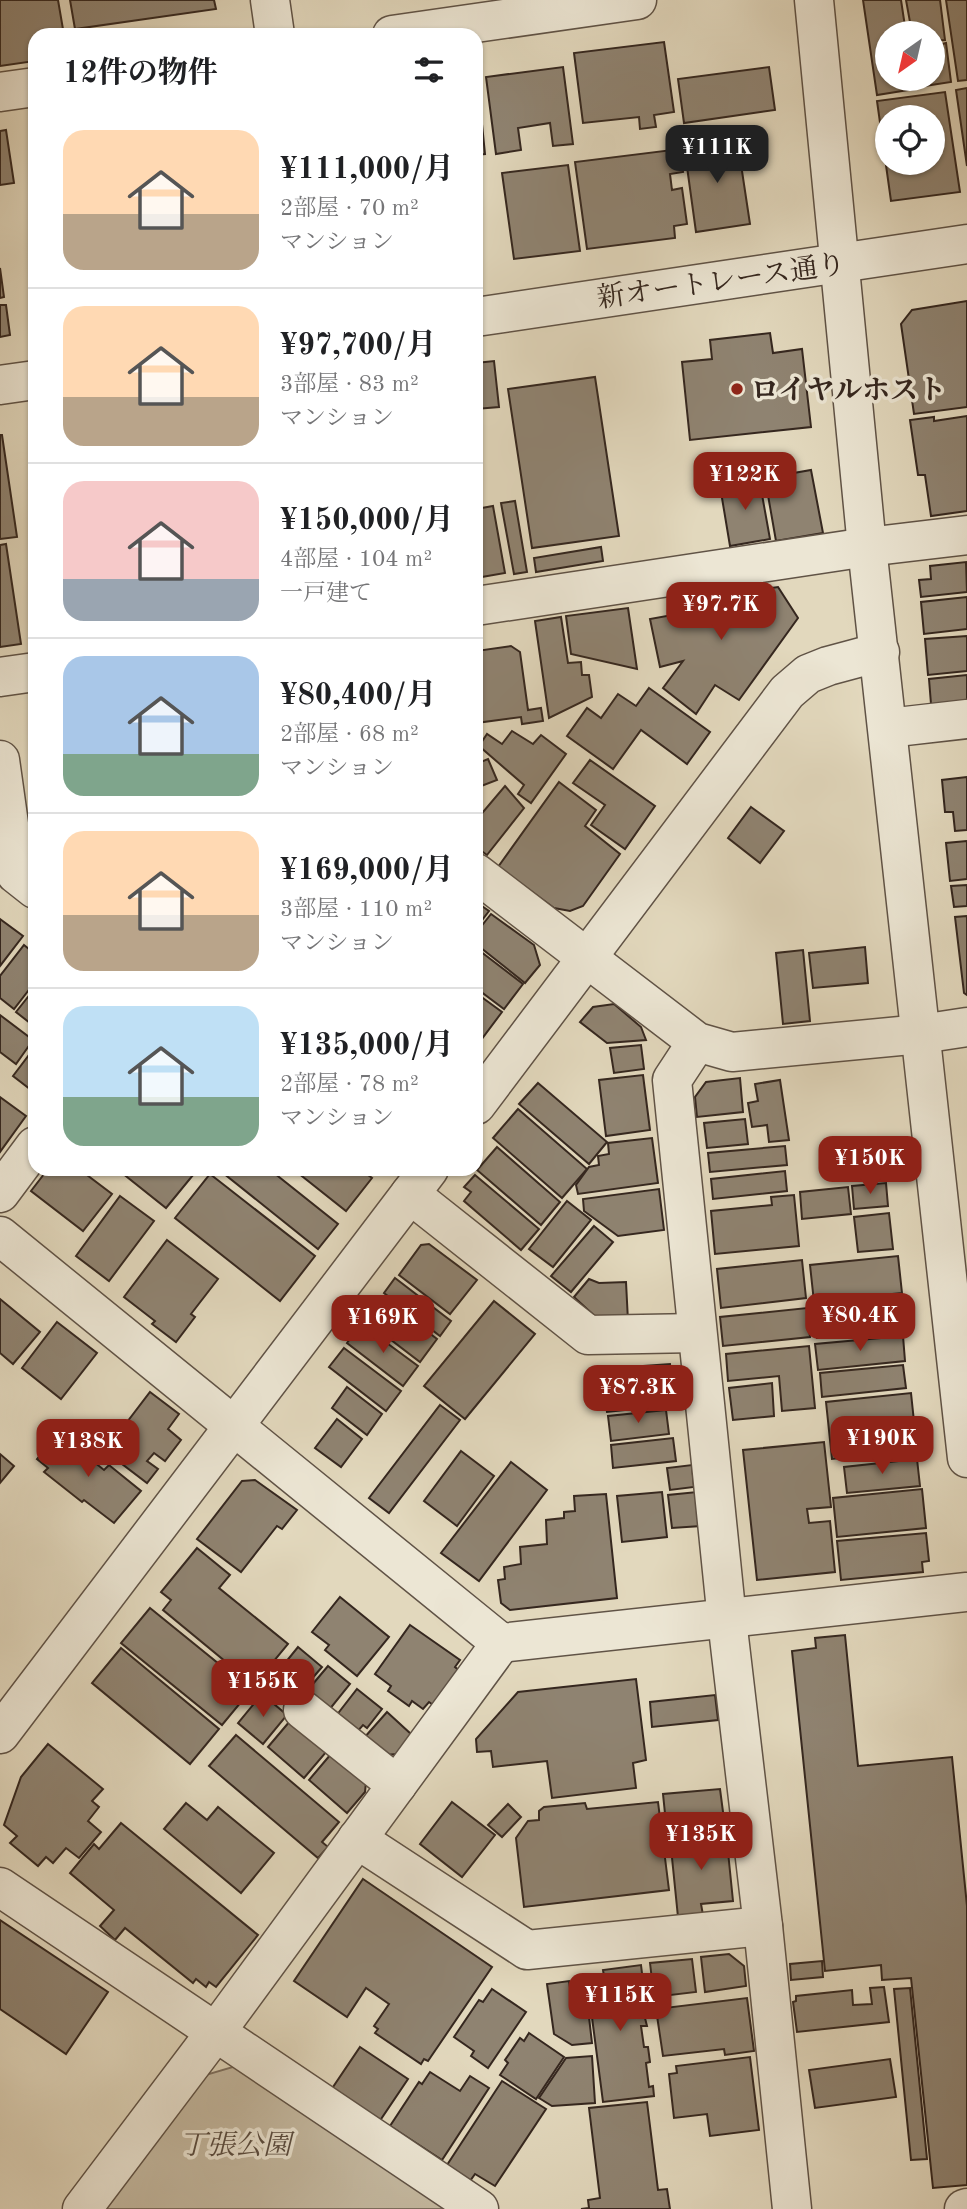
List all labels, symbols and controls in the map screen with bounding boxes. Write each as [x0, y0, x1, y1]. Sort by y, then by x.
north arrow [875, 21, 945, 91]
map controls [875, 21, 945, 175]
icon: filters [410, 51, 448, 89]
text: 12件の物件 [63, 59, 218, 89]
button: locate [875, 105, 945, 175]
pin: ¥111K [668, 125, 766, 185]
text: ¥111K [681, 136, 753, 159]
text: ¥111,000/月 [280, 155, 454, 185]
icon: home [119, 158, 203, 242]
text: 2部屋 · 70 m² [280, 197, 419, 220]
text: マンション [280, 231, 394, 254]
street label: 新オートレース通り [595, 249, 847, 314]
text: ¥97,700/月 [280, 331, 436, 361]
icon: home [119, 334, 203, 418]
text: 3部屋 · 83 m² [280, 373, 419, 396]
place label: ロイヤルホスト [751, 376, 946, 406]
marker: ロイヤルホスト [729, 381, 745, 397]
text: マンション [280, 407, 394, 430]
pin: ¥122K [696, 452, 794, 512]
text: ¥122K [709, 463, 781, 486]
text: ¥150,000/月 [280, 506, 454, 536]
icon: home [119, 509, 203, 593]
text: 4部屋 · 104 m² [280, 548, 432, 571]
text: 一戸建て [280, 582, 372, 605]
pin: ¥97.7K [664, 582, 778, 642]
text: ¥97.7K [682, 593, 760, 616]
text: ¥80,400/月 [280, 681, 436, 711]
icon: home [119, 684, 203, 768]
text: 2部屋 · 68 m² [280, 723, 419, 746]
text: マンション [280, 757, 394, 780]
text: ¥169,000/月 [280, 856, 454, 886]
icon: home [119, 859, 203, 943]
text: 3部屋 · 110 m² [280, 898, 432, 921]
text: マンション [280, 932, 394, 955]
text: ¥135,000/月 [280, 1031, 454, 1061]
icon: home [119, 1034, 203, 1118]
text: 2部屋 · 78 m² [280, 1073, 419, 1096]
text: マンション [280, 1107, 394, 1130]
pin: ¥150K [821, 1136, 919, 1196]
text: ¥150K [834, 1147, 906, 1170]
pin: ¥80.4K [803, 1294, 917, 1353]
pin: ¥169K [334, 1296, 432, 1355]
text: ¥80.4K [821, 1304, 899, 1327]
text: ¥169K [347, 1306, 419, 1329]
pin: ¥87.3K [581, 1366, 695, 1425]
text: ¥87.3K [599, 1376, 677, 1399]
pin: ¥190K [833, 1416, 931, 1476]
pin: ¥138K [39, 1420, 137, 1479]
text: ¥190K [846, 1427, 918, 1450]
text: ¥138K [52, 1430, 124, 1453]
pin: ¥155K [214, 1660, 312, 1719]
text: ¥155K [227, 1670, 299, 1693]
pin: ¥135K [652, 1812, 750, 1872]
text: ¥135K [665, 1823, 737, 1846]
pin: ¥115K [571, 1974, 669, 2033]
text: ¥115K [584, 1984, 656, 2007]
park label: 丁張公園 [179, 2130, 295, 2161]

